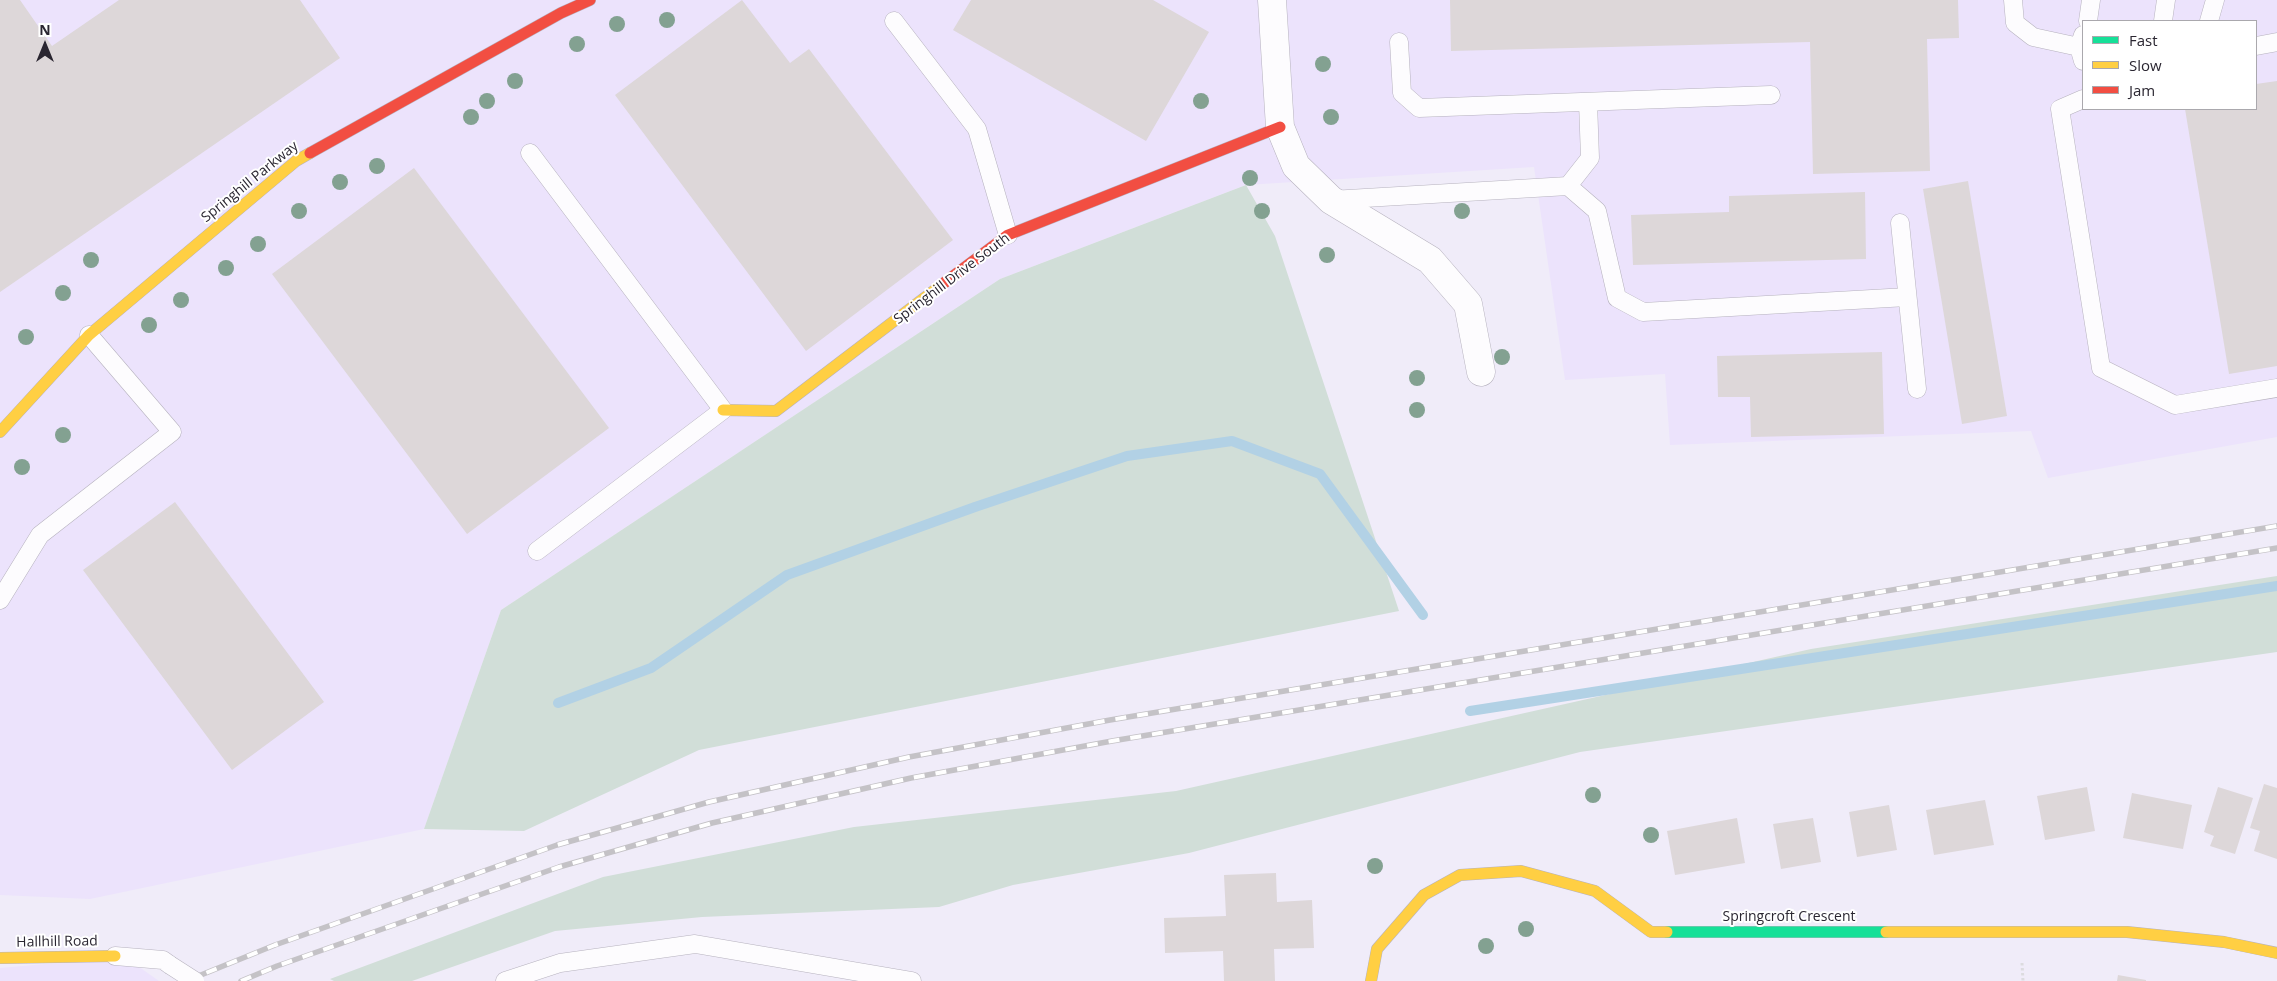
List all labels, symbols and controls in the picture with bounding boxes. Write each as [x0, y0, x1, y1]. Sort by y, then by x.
north arrow [20, 20, 70, 70]
text: N [39, 20, 51, 39]
legend [2082, 20, 2257, 110]
text: Fast [2129, 30, 2158, 50]
text: Slow [2129, 55, 2162, 75]
text: Jam [2129, 80, 2155, 100]
street label: Springhill Parkway [198, 138, 302, 226]
street label: Springhill Drive South [891, 230, 1013, 328]
street label: Springcroft Crescent [1722, 909, 1856, 925]
street label: Hallhill Road [16, 933, 98, 951]

